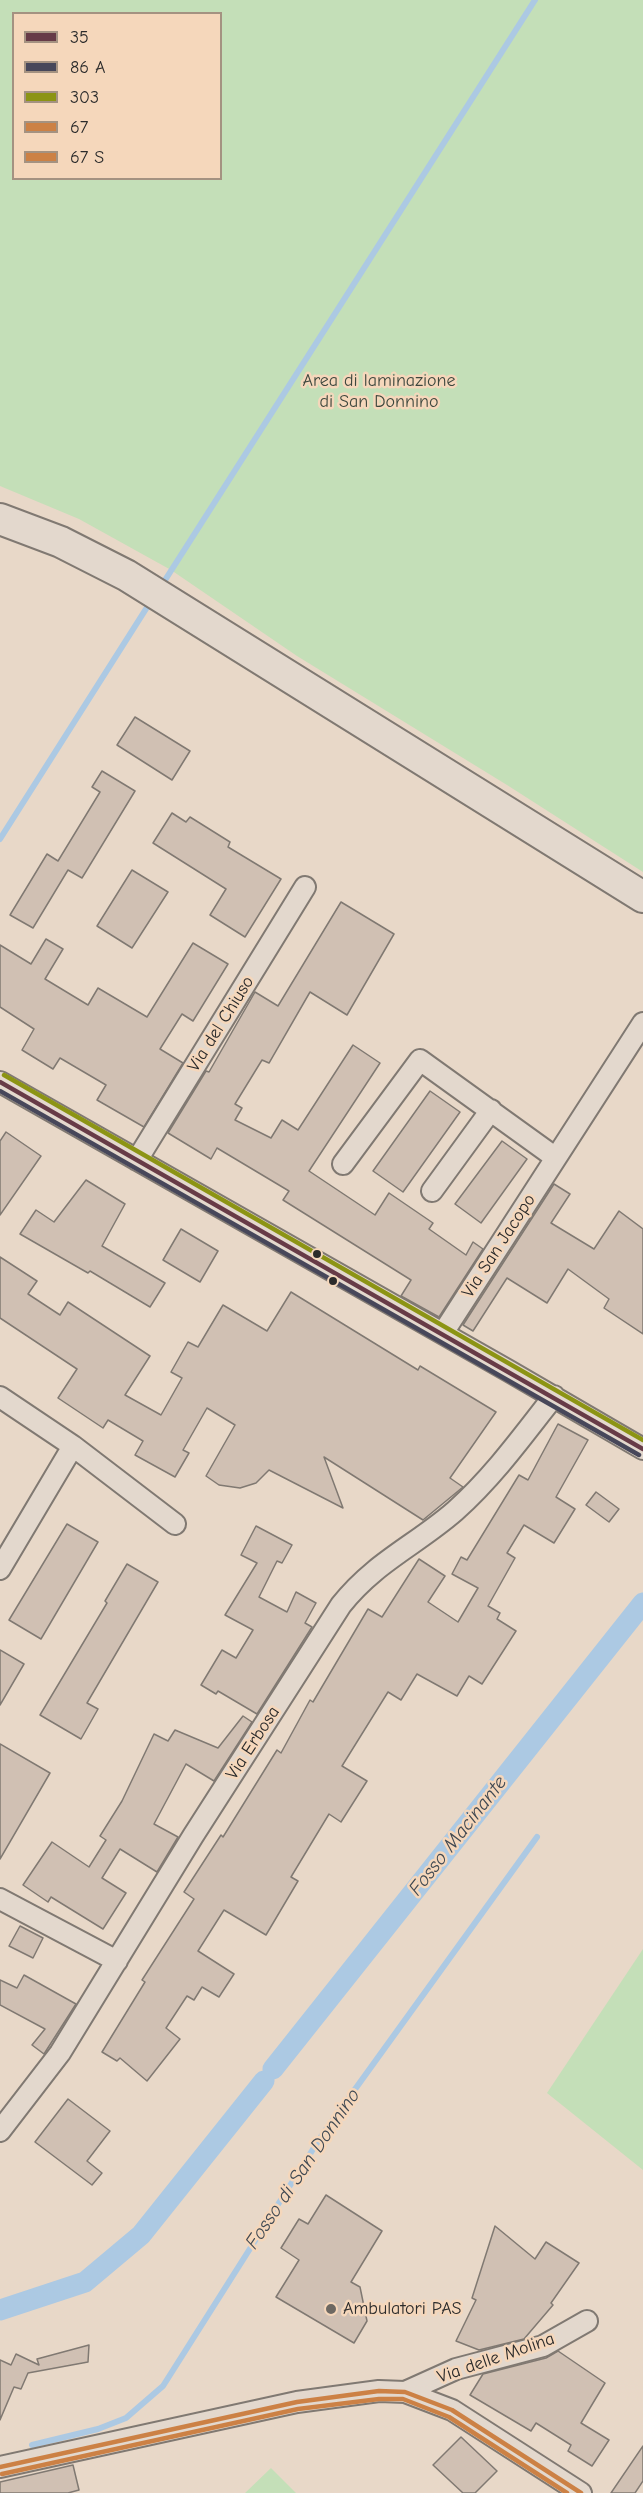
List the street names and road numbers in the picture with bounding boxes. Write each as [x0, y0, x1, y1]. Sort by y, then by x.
street label: Via del Chiuso [183, 972, 259, 1076]
street label: Via San Jacopo [458, 1190, 540, 1302]
street label: Via Erbosa [221, 1702, 285, 1784]
street label: Via delle Molina [435, 2328, 557, 2388]

